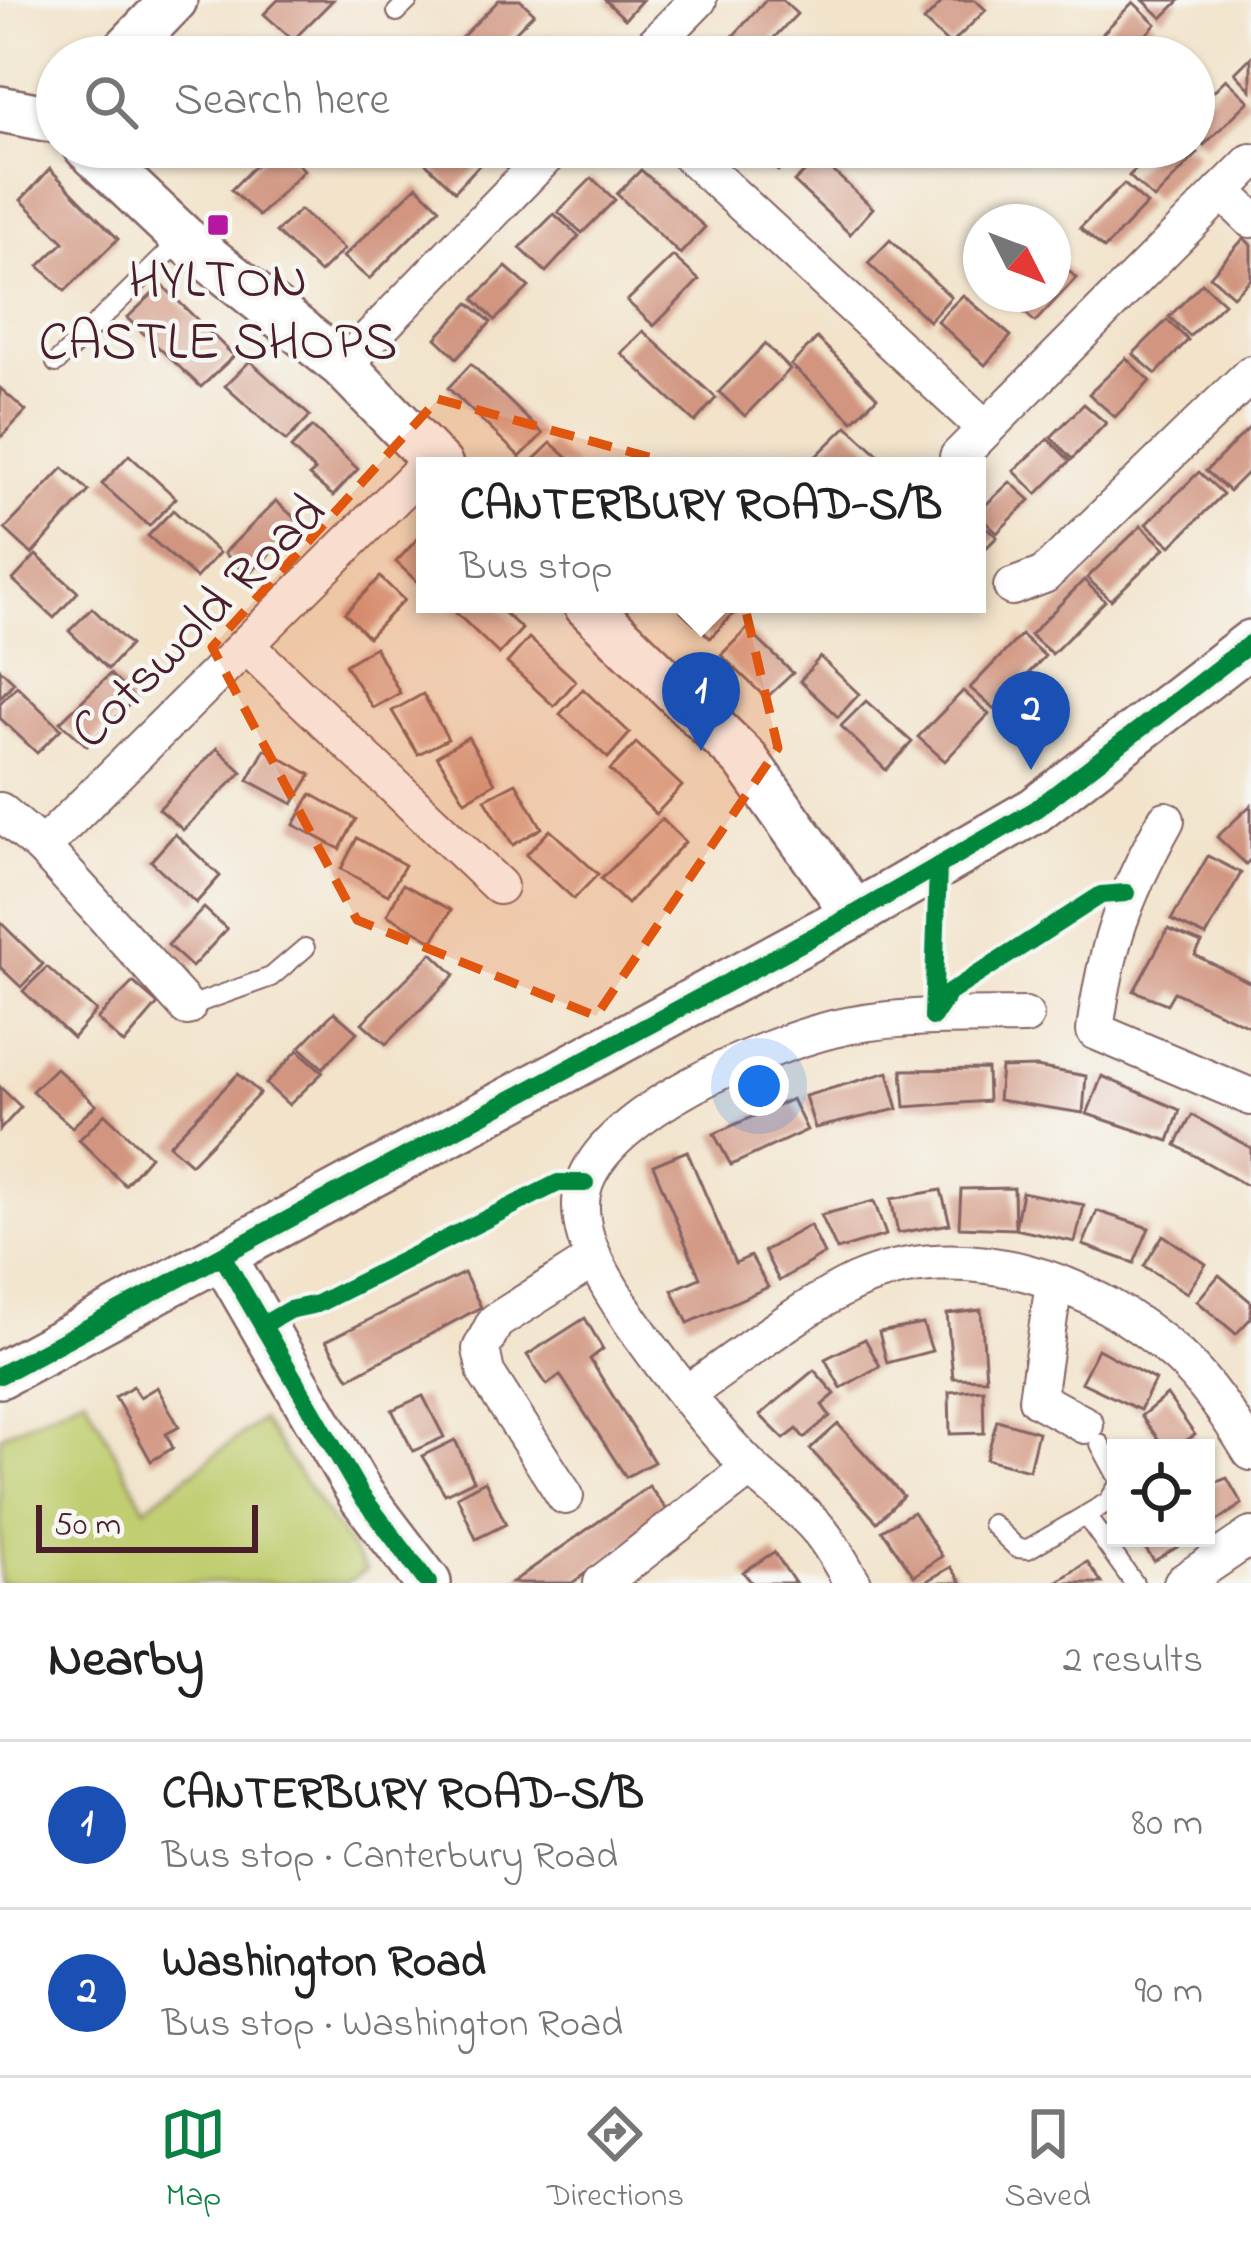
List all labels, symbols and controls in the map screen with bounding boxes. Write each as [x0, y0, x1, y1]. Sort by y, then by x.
search box [36, 36, 1215, 168]
icon: search [78, 69, 144, 135]
text: Search here [174, 69, 390, 135]
north arrow [963, 204, 1071, 312]
marker: HYLTON CASTLE SHOPS [205, 212, 231, 238]
place label: HYLTON CASTLE SHOPS [39, 244, 397, 384]
popup [416, 457, 986, 613]
text: CANTERBURY ROAD-S/B [460, 474, 942, 540]
street label: Cotswold Road [54, 477, 346, 769]
text: Bus stop [460, 540, 613, 597]
pin: 1 [662, 652, 740, 751]
pin: 2 [992, 671, 1070, 770]
your location [729, 1056, 789, 1116]
map controls [1107, 1439, 1215, 1547]
button: locate [1107, 1439, 1215, 1547]
scale bar [36, 1499, 258, 1552]
text: 50 m [54, 1502, 121, 1550]
text: Nearby [48, 1624, 204, 1699]
text: 2 results [1063, 1633, 1203, 1690]
text: CANTERBURY ROAD-S/B [162, 1763, 644, 1829]
text: 1 [81, 1796, 93, 1853]
text: 80 m [1132, 1796, 1203, 1853]
text: Bus stop · Canterbury Road [162, 1829, 618, 1886]
text: Washington Road [162, 1931, 486, 1997]
text: 2 [77, 1964, 97, 2021]
text: 90 m [1134, 1964, 1203, 2021]
text: Bus stop · Washington Road [162, 1997, 623, 2054]
tab: Map [160, 2101, 226, 2221]
tab: Directions [547, 2101, 684, 2221]
tab: Saved [1005, 2101, 1091, 2221]

